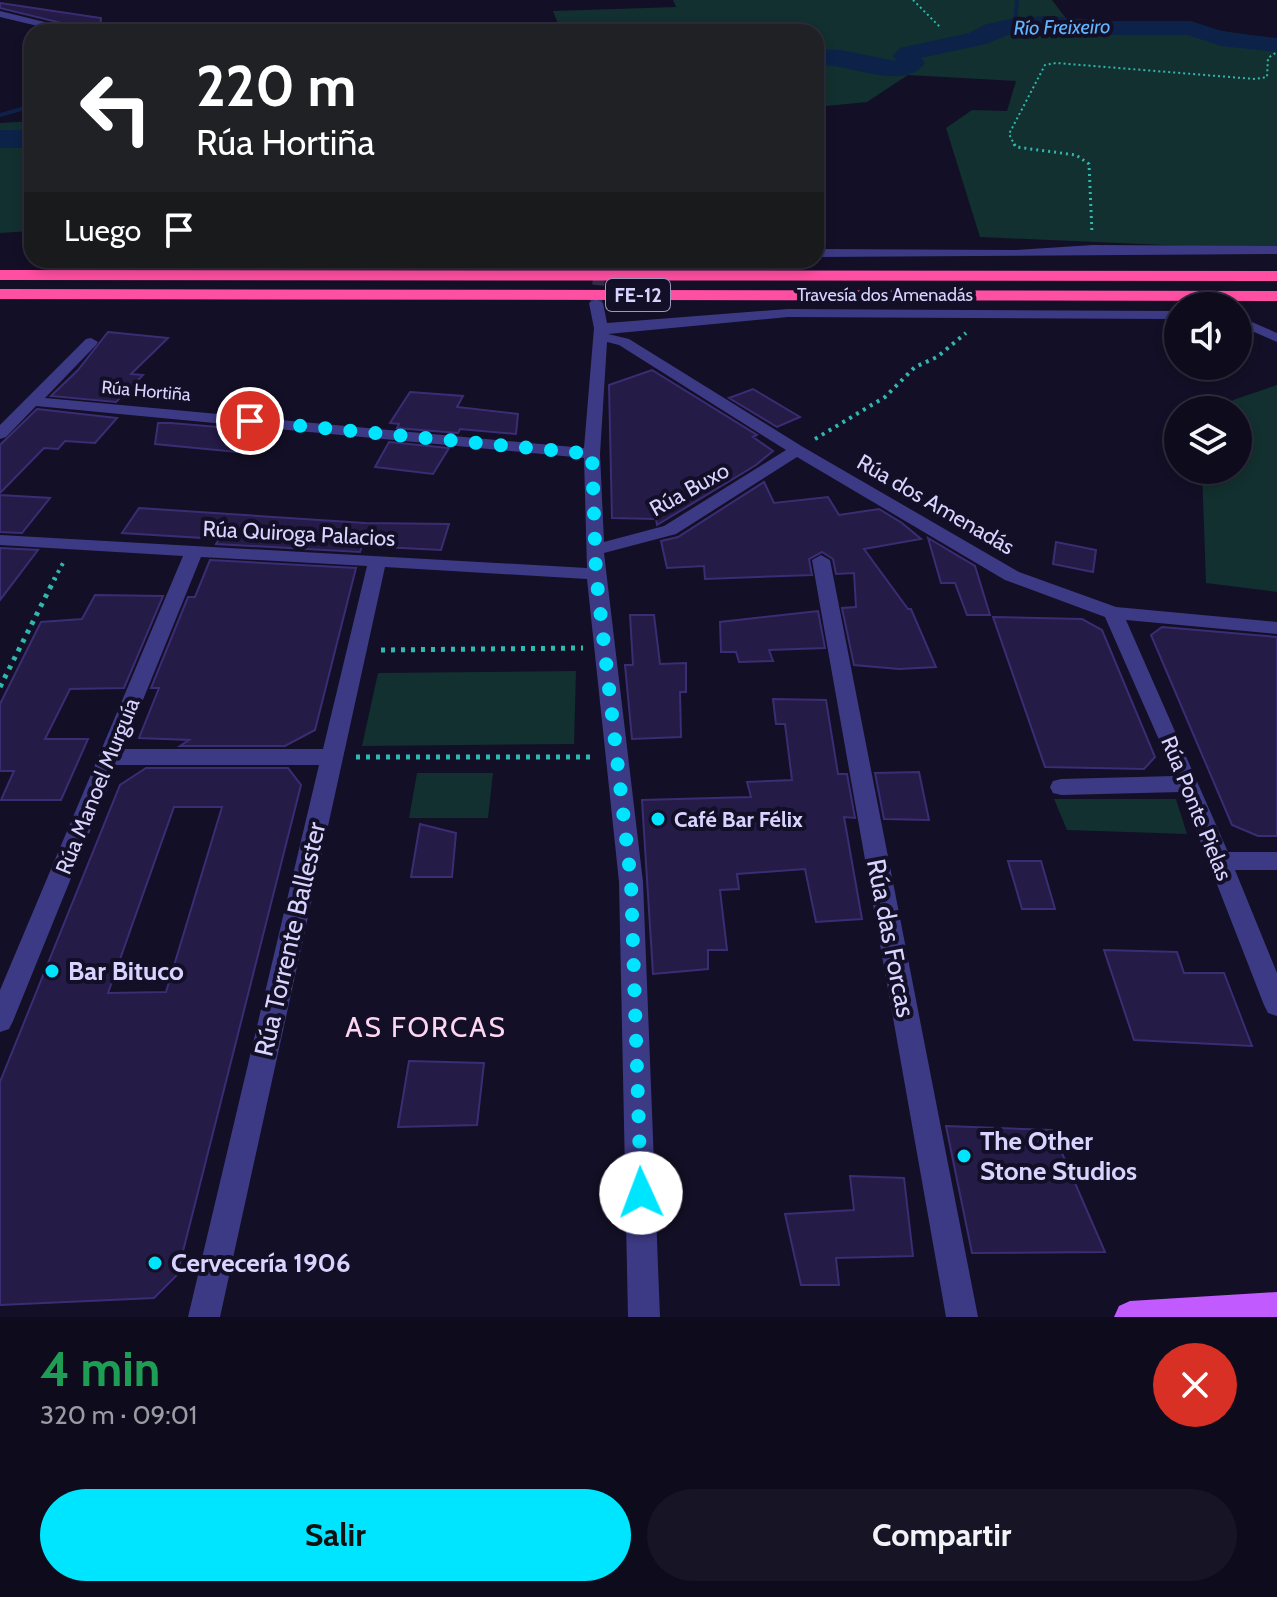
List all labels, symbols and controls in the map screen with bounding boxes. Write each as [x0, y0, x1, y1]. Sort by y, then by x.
water label: Río Freixeiro [1013, 14, 1111, 40]
text: 220 m [196, 52, 356, 120]
icon: left [64, 56, 168, 160]
text: Rúa Hortiña [196, 120, 375, 164]
icon: arrive [157, 208, 201, 252]
text: Luego [64, 212, 141, 249]
road number: FE-12 [606, 279, 670, 311]
street label: Travesía dos Amenadás [797, 284, 973, 306]
map controls [1164, 292, 1252, 484]
button: sound [1164, 292, 1252, 380]
street label: Rúa Hortiña [101, 376, 192, 406]
pin [216, 387, 284, 455]
button: layers [1164, 396, 1252, 484]
icon: arrive [228, 399, 272, 443]
street label: Rúa dos Amenadás [852, 448, 1019, 560]
street label: Rúa Buxo [645, 457, 734, 522]
street label: Rúa Quiroga Palacios [202, 515, 396, 552]
street label: Rúa Manoel Murguía [50, 694, 145, 878]
street label: Rúa Ponte Pielas [1155, 732, 1238, 884]
place label: Café Bar Félix [674, 806, 803, 833]
marker: Café Bar Félix [649, 810, 667, 828]
street label: Rúa Torrente Ballester [247, 818, 333, 1059]
street label: Rúa das Forcas [860, 856, 922, 1020]
place label: Bar Bituco [68, 955, 184, 987]
marker: Bar Bituco [43, 962, 61, 980]
district label: AS FORCAS [345, 1010, 507, 1044]
place label: The Other Stone Studios [980, 1125, 1137, 1187]
marker: The Other Stone Studios [955, 1147, 973, 1165]
position arrow [599, 1151, 683, 1235]
place label: Cervecería 1906 [171, 1247, 351, 1279]
marker: Cervecería 1906 [146, 1254, 164, 1272]
text: 4 min [40, 1340, 160, 1398]
button: close [1153, 1343, 1237, 1427]
text: 320 m · 09:01 [40, 1399, 197, 1431]
button: Salir [40, 1489, 631, 1581]
button: Compartir [647, 1489, 1237, 1581]

